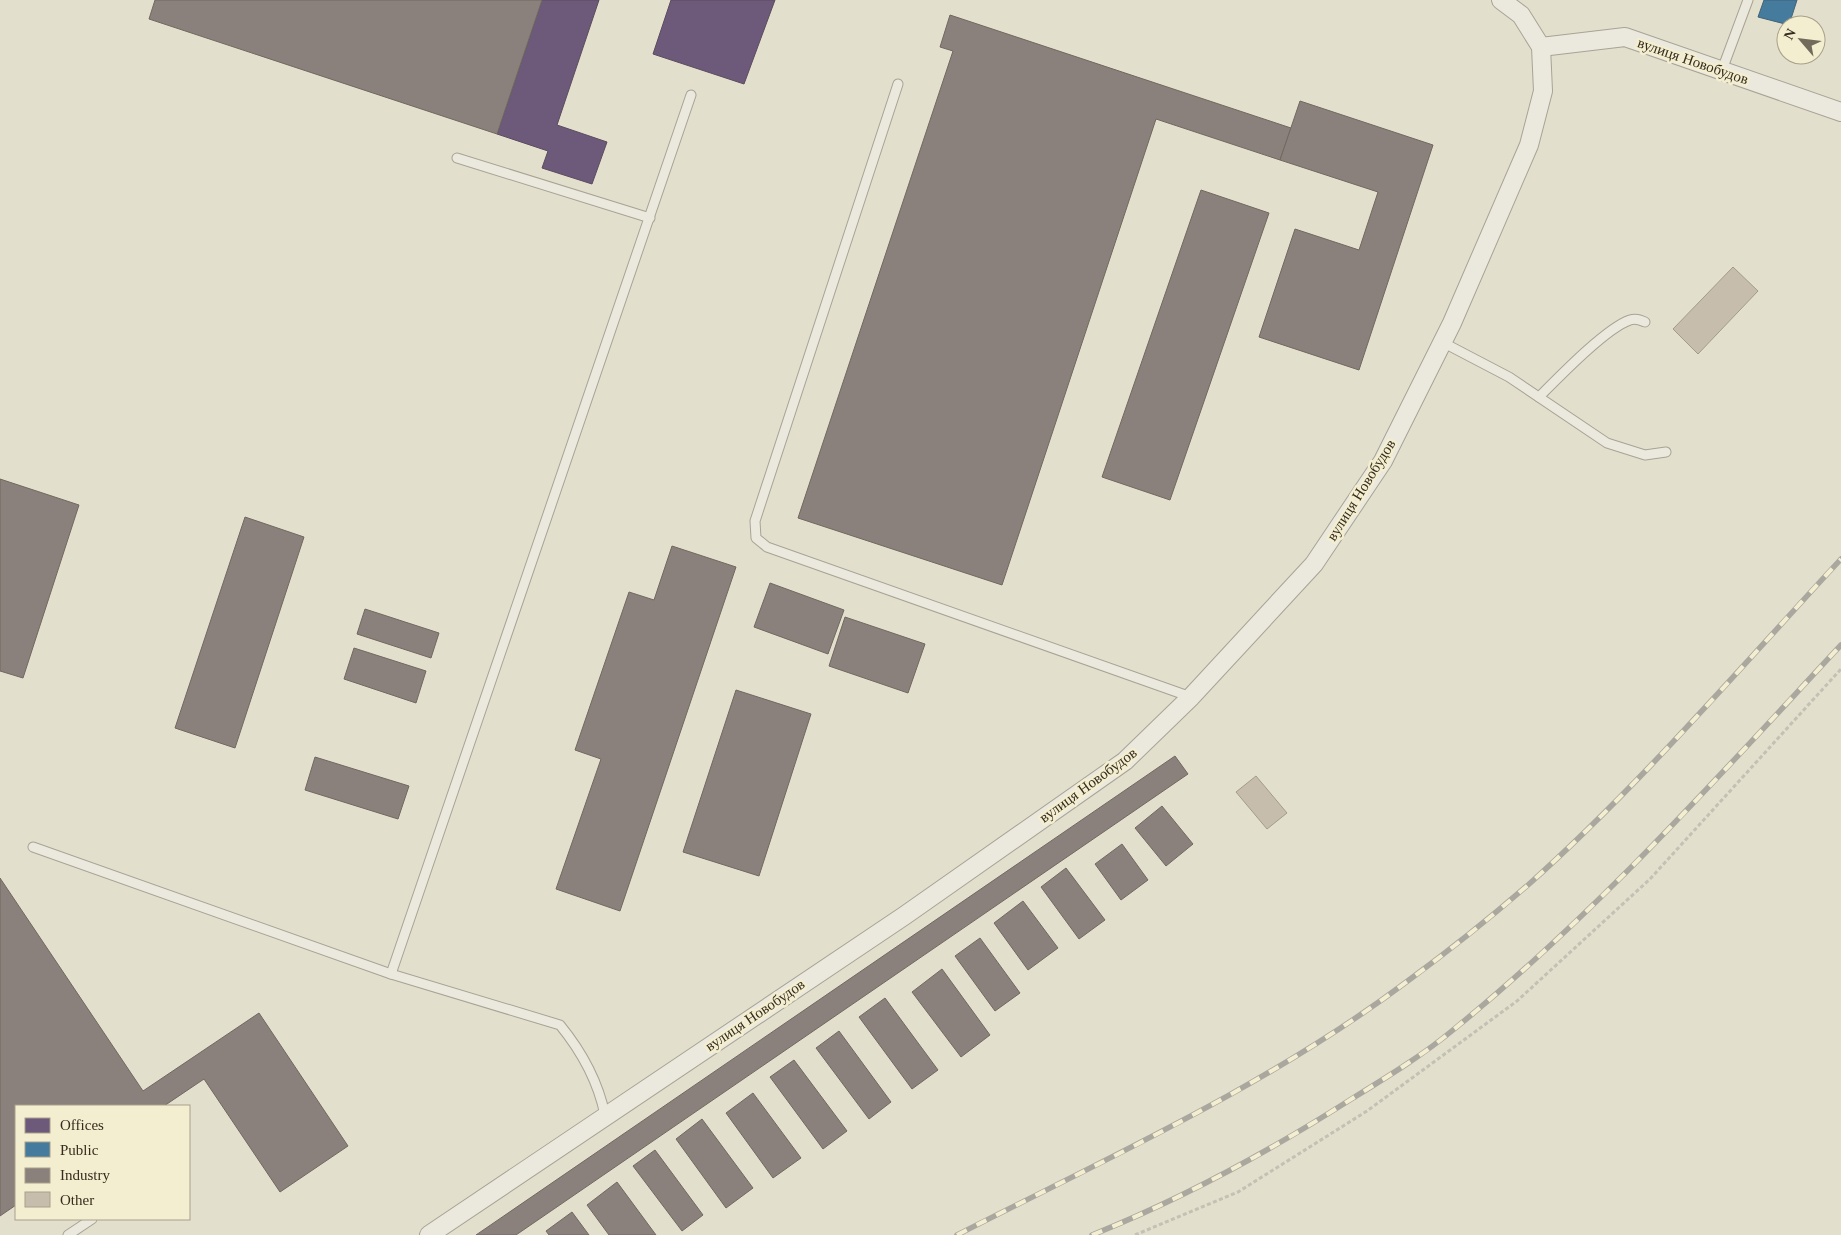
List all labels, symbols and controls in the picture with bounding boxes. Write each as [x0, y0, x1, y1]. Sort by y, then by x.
north arrow [1776, 15, 1826, 65]
text: N [1781, 26, 1799, 42]
street label: вулиця Новобудов [1635, 35, 1751, 87]
street label: вулиця Новобудов [1323, 436, 1399, 544]
street label: вулиця Новобудов [1036, 744, 1140, 826]
street label: вулиця Новобудов [702, 976, 808, 1054]
legend [15, 1105, 190, 1220]
text: Offices [60, 1117, 104, 1133]
text: Public [60, 1142, 99, 1158]
text: Industry [60, 1167, 110, 1183]
text: Other [60, 1192, 94, 1208]

